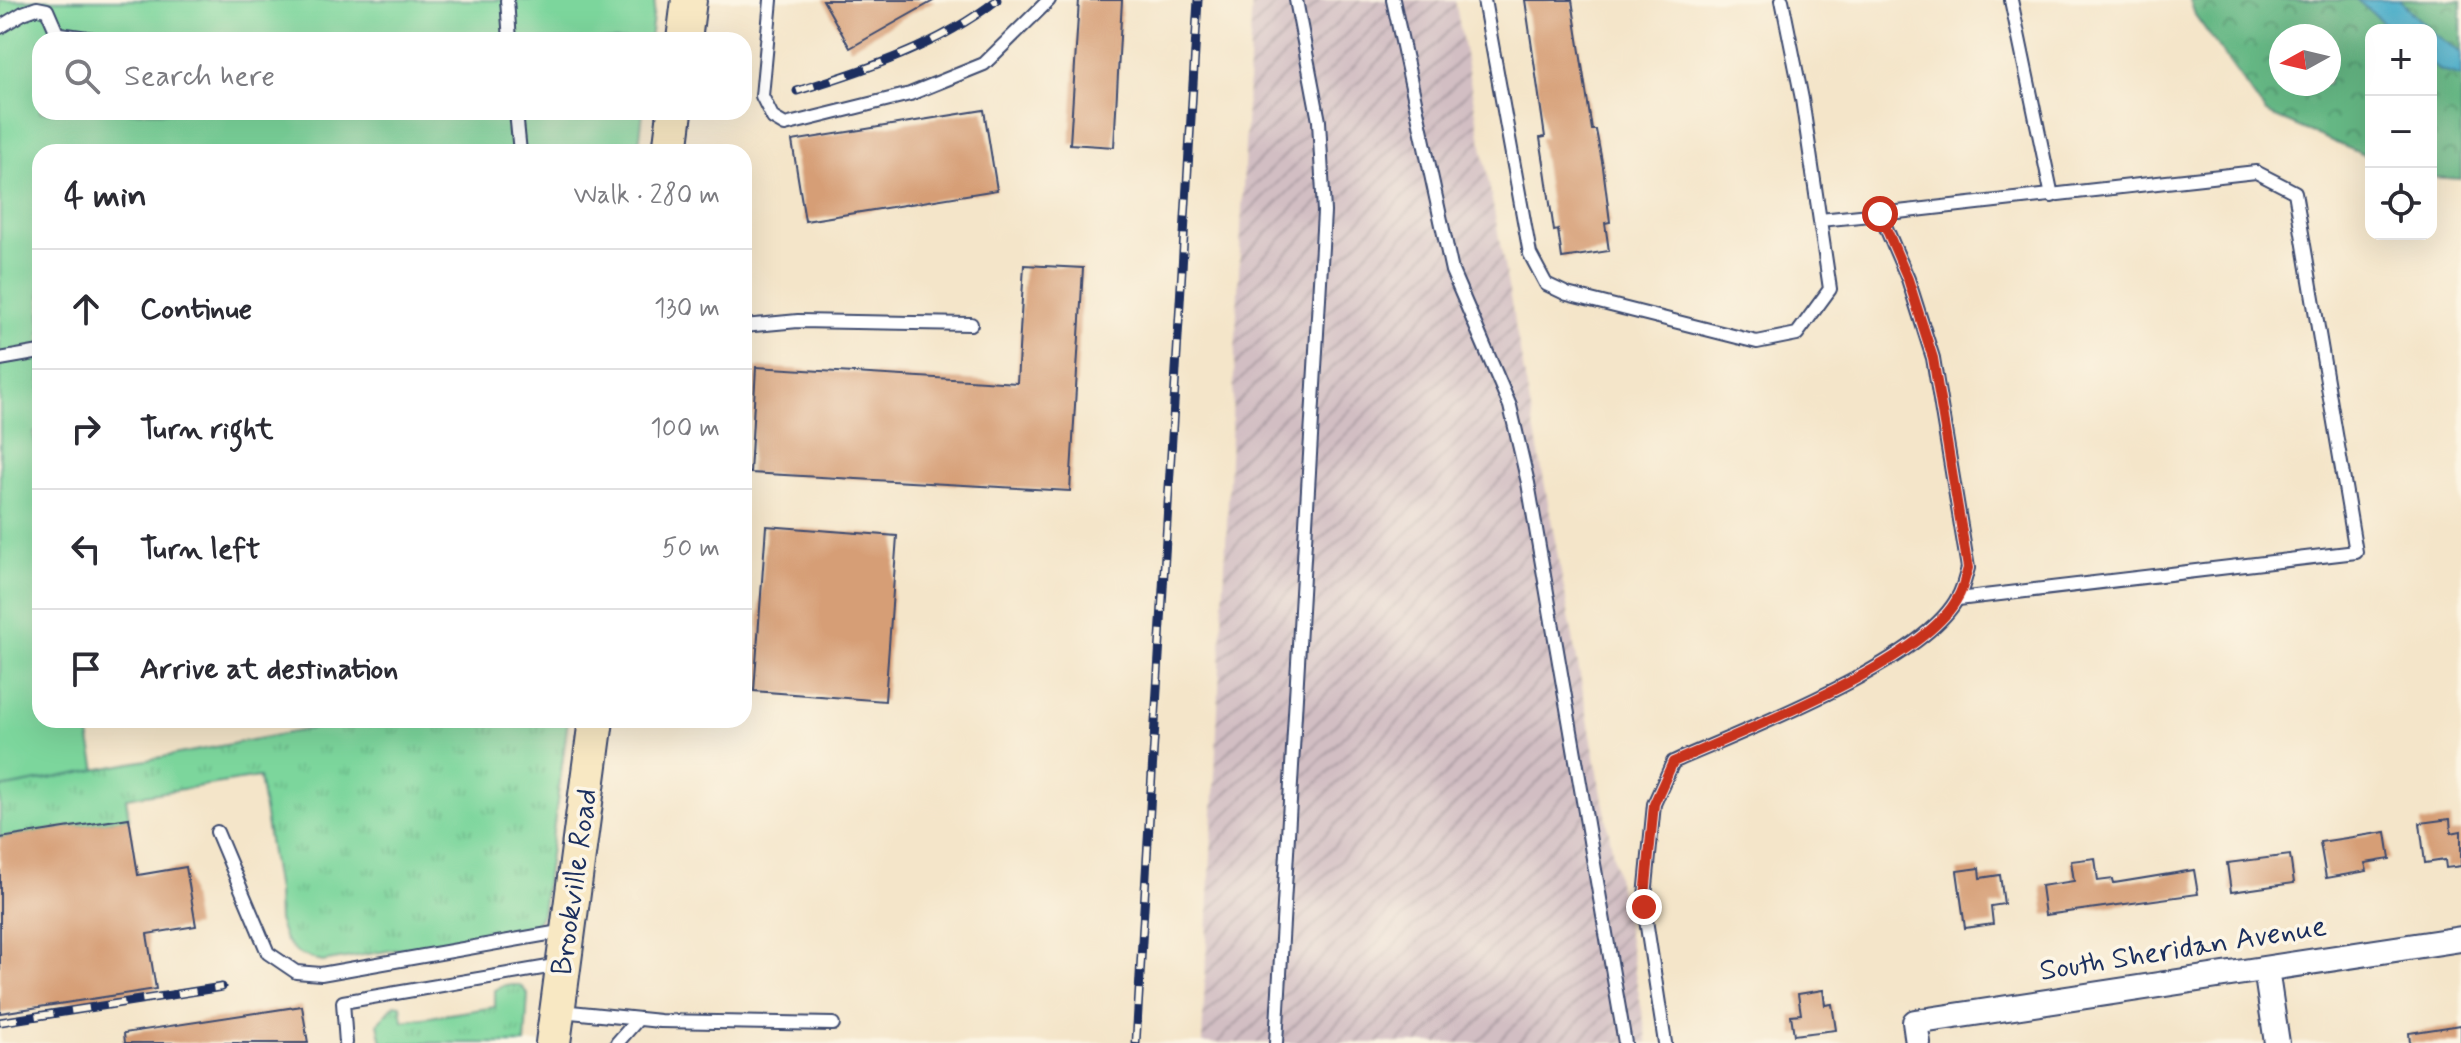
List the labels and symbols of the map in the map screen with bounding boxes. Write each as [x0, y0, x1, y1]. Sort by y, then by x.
north arrow [2269, 24, 2341, 96]
route start [1862, 196, 1898, 232]
street label: Brookville Road [543, 786, 607, 978]
route end [1626, 889, 1662, 925]
street label: South Sheridan Avenue [2037, 907, 2329, 991]

